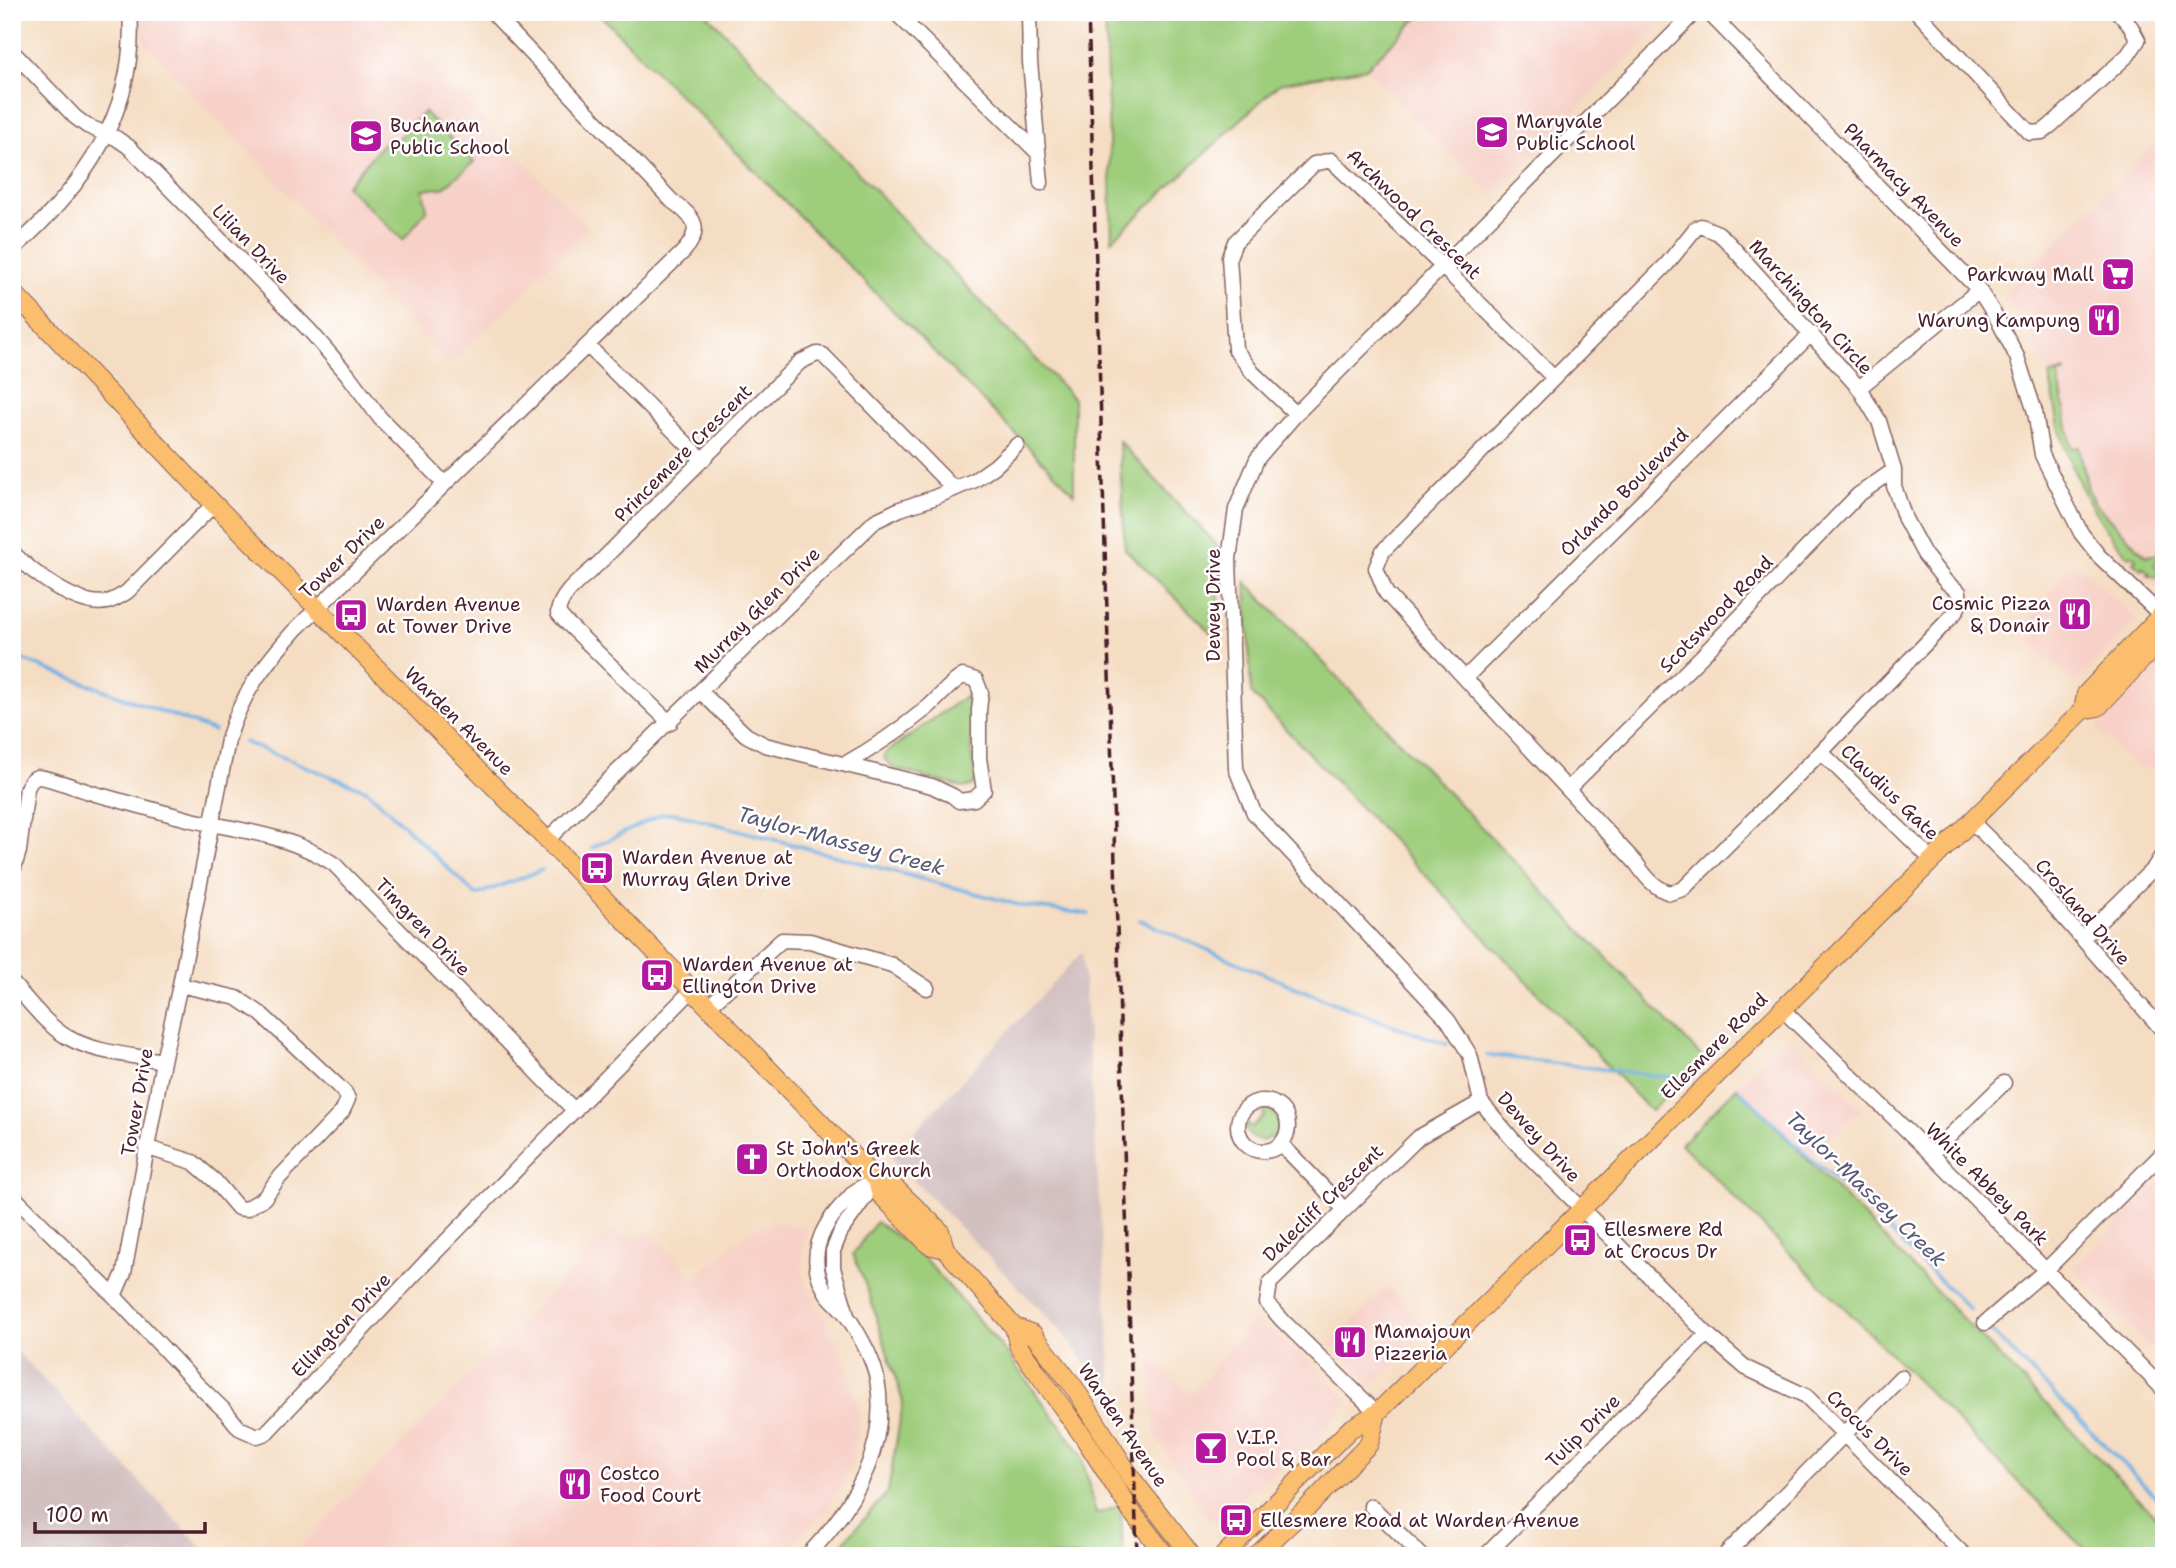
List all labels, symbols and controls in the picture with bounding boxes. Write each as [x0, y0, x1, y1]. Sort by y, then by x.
place label: Maryvale Public School [1516, 109, 1636, 156]
place label: Buchanan Public School [390, 113, 510, 160]
school or university icon: Maryvale Public School [1473, 113, 1511, 151]
school or university icon: Buchanan Public School [347, 117, 385, 155]
street label: Pharmacy Avenue [1838, 117, 1970, 253]
street label: Archwood Crescent [1341, 143, 1487, 285]
street label: Lilian Drive [206, 198, 296, 290]
street label: Marchington Circle [1744, 234, 1878, 380]
supermarket icon: Parkway Mall [2099, 255, 2137, 293]
place label: Parkway Mall [1967, 262, 2094, 287]
restaurant icon: Warung Kampung [2085, 301, 2123, 339]
place label: Warung Kampung [1917, 308, 2080, 333]
street label: Princemere Crescent [609, 379, 757, 527]
street label: Orlando Boulevard [1554, 422, 1694, 562]
street label: Tower Drive [294, 510, 390, 604]
street label: Murray Glen Drive [688, 541, 826, 679]
street label: Dewey Drive [1201, 548, 1226, 662]
street label: Scotswood Road [1654, 550, 1778, 678]
place label: Cosmic Pizza & Donair [1932, 591, 2050, 638]
place label: Warden Avenue at Tower Drive [376, 592, 521, 639]
restaurant icon: Cosmic Pizza & Donair [2056, 595, 2094, 633]
bus stop icon: Warden Avenue at Tower Drive [332, 596, 370, 634]
street label: Warden Avenue [399, 661, 519, 781]
street label: Claudius Gate [1835, 739, 1945, 845]
water label: Taylor-Massey Creek [734, 800, 948, 882]
place label: Warden Avenue at Murray Glen Drive [622, 845, 793, 892]
bus stop icon: Warden Avenue at Murray Glen Drive [578, 849, 616, 887]
street label: Crosland Drive [2030, 853, 2136, 971]
street label: Timgren Drive [370, 873, 476, 981]
place label: Warden Avenue at Ellington Drive [682, 952, 853, 999]
bus stop icon: Warden Avenue at Ellington Drive [638, 956, 676, 994]
street label: Ellesmere Road [1655, 987, 1773, 1105]
street label: Tower Drive [115, 1046, 159, 1158]
street label: Dewey Drive [1492, 1086, 1586, 1188]
water label: Taylor-Massey Creek [1780, 1105, 1952, 1273]
street label: White Abbey Park [1920, 1117, 2054, 1251]
place label: St John's Greek Orthodox Church [776, 1136, 931, 1183]
street label: Dalecliff Crescent [1257, 1139, 1389, 1267]
church icon: St John's Greek Orthodox Church [733, 1140, 771, 1178]
place label: Ellesmere Rd at Crocus Dr [1604, 1217, 1723, 1264]
bus stop icon: Ellesmere Rd at Crocus Dr [1561, 1221, 1599, 1259]
street label: Ellington Drive [286, 1267, 396, 1383]
place label: Mamajoun Pizzeria [1374, 1319, 1471, 1366]
restaurant icon: Mamajoun Pizzeria [1331, 1323, 1369, 1361]
street label: Warden Avenue [1072, 1358, 1174, 1492]
street label: Crocus Drive [1821, 1384, 1919, 1482]
street label: Tulip Drive [1540, 1388, 1626, 1474]
place label: V.I.P. Pool & Bar [1236, 1425, 1331, 1472]
bar icon: V.I.P. Pool & Bar [1192, 1429, 1230, 1467]
place label: Costco Food Court [600, 1461, 702, 1508]
restaurant icon: Costco Food Court [556, 1465, 594, 1503]
scale bar [35, 1491, 205, 1535]
text: 100 m [46, 1501, 109, 1529]
bus stop icon: Ellesmere Road at Warden Avenue [1217, 1501, 1255, 1539]
place label: Ellesmere Road at Warden Avenue [1260, 1508, 1580, 1533]

